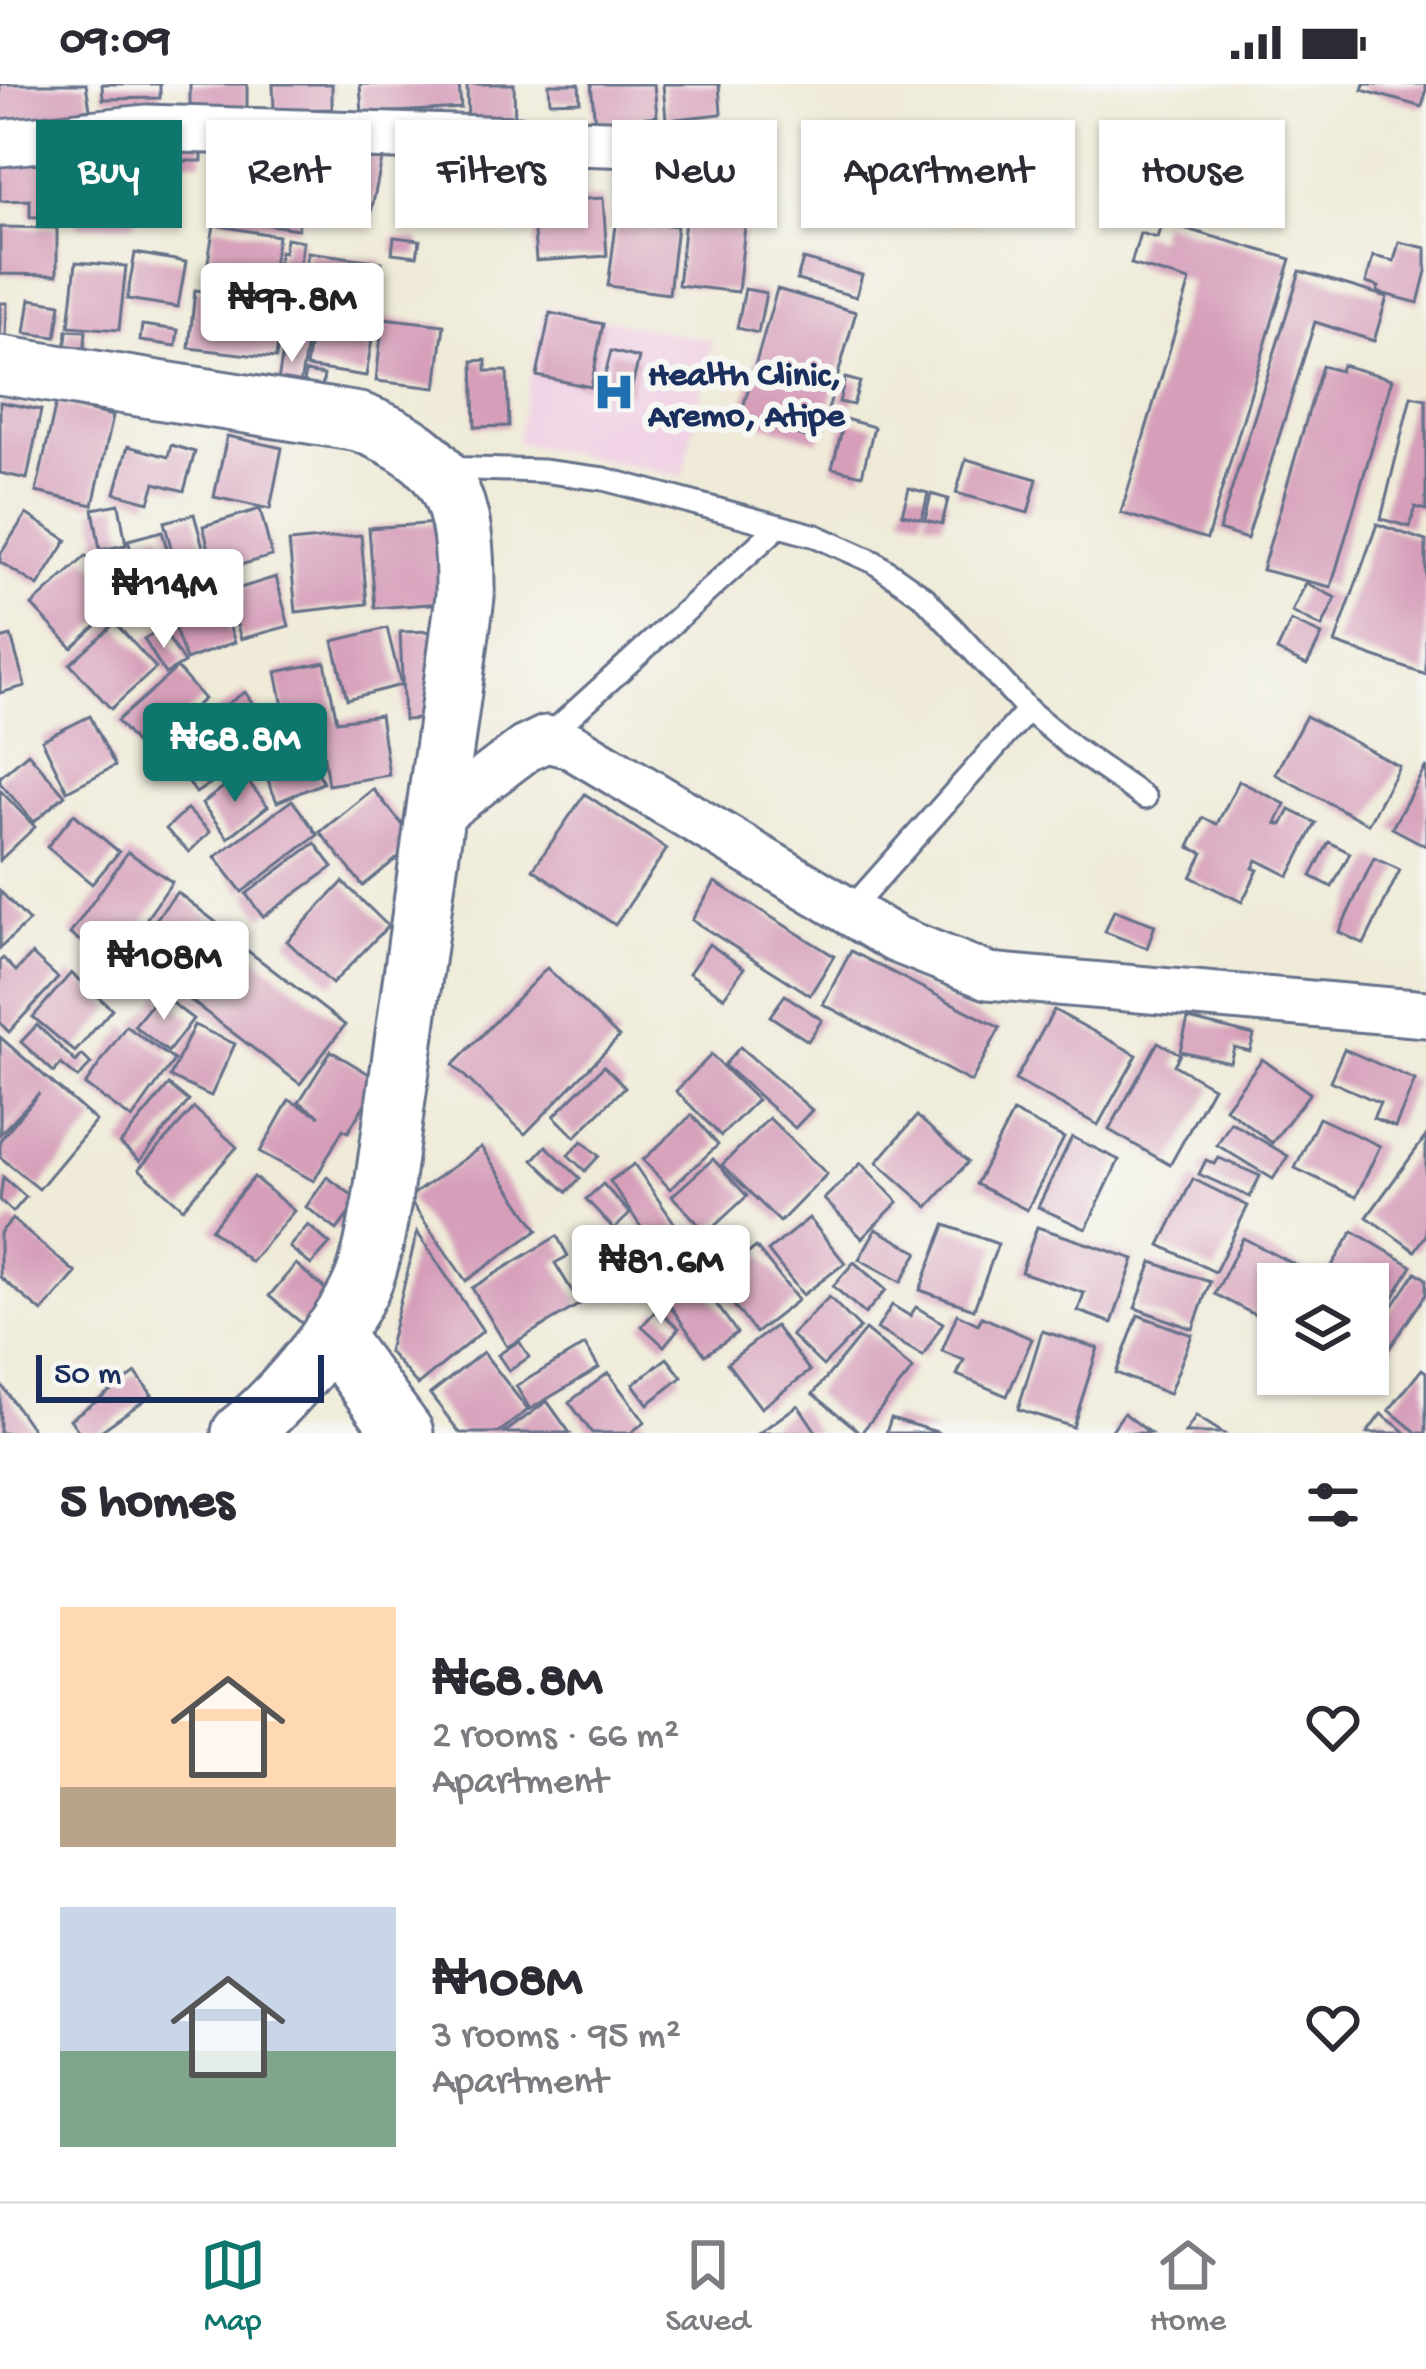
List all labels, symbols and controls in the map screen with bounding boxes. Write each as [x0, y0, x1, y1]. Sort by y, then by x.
text: 09:09 [60, 16, 170, 69]
chip: Buy [36, 120, 182, 228]
chip: Rent [206, 120, 371, 228]
chip: Filters [395, 120, 588, 228]
chip: New [612, 120, 777, 228]
chip: Apartment [801, 120, 1075, 228]
chip: House [1099, 120, 1285, 228]
pin: ₦97.8M [194, 263, 390, 365]
text: ₦97.8M [228, 279, 356, 325]
place label: Health Clinic, Aremo, Atipe [647, 356, 846, 440]
hospital icon: Health Clinic, Aremo, Atipe [591, 369, 637, 415]
pin: ₦114M [80, 549, 248, 651]
text: ₦114M [111, 565, 217, 611]
pin: ₦68.8M [137, 703, 333, 805]
text: ₦68.8M [170, 719, 300, 765]
pin: ₦108M [80, 921, 248, 1023]
text: ₦108M [107, 937, 221, 983]
pin: ₦81.6M [563, 1225, 759, 1327]
text: ₦81.6M [599, 1241, 723, 1287]
map controls [1257, 1263, 1389, 1395]
button: layers [1257, 1263, 1389, 1395]
scale bar [36, 1349, 324, 1402]
text: 50 m [54, 1357, 121, 1395]
icon: filters [1300, 1472, 1366, 1538]
text: 5 homes [60, 1475, 234, 1535]
icon: home [156, 1655, 300, 1799]
text: ₦68.8M [432, 1655, 602, 1715]
icon: heart [1300, 1694, 1366, 1760]
text: 2 rooms · 66 m² [432, 1715, 679, 1761]
text: Apartment [432, 1761, 608, 1807]
icon: home [156, 1955, 300, 2099]
text: ₦108M [432, 1955, 582, 2015]
icon: heart [1300, 1994, 1366, 2060]
text: 3 rooms · 95 m² [432, 2015, 681, 2061]
text: Apartment [432, 2061, 608, 2107]
tab: Map [200, 2232, 266, 2342]
tab: Saved [666, 2232, 750, 2342]
tab: Home [1150, 2232, 1226, 2342]

